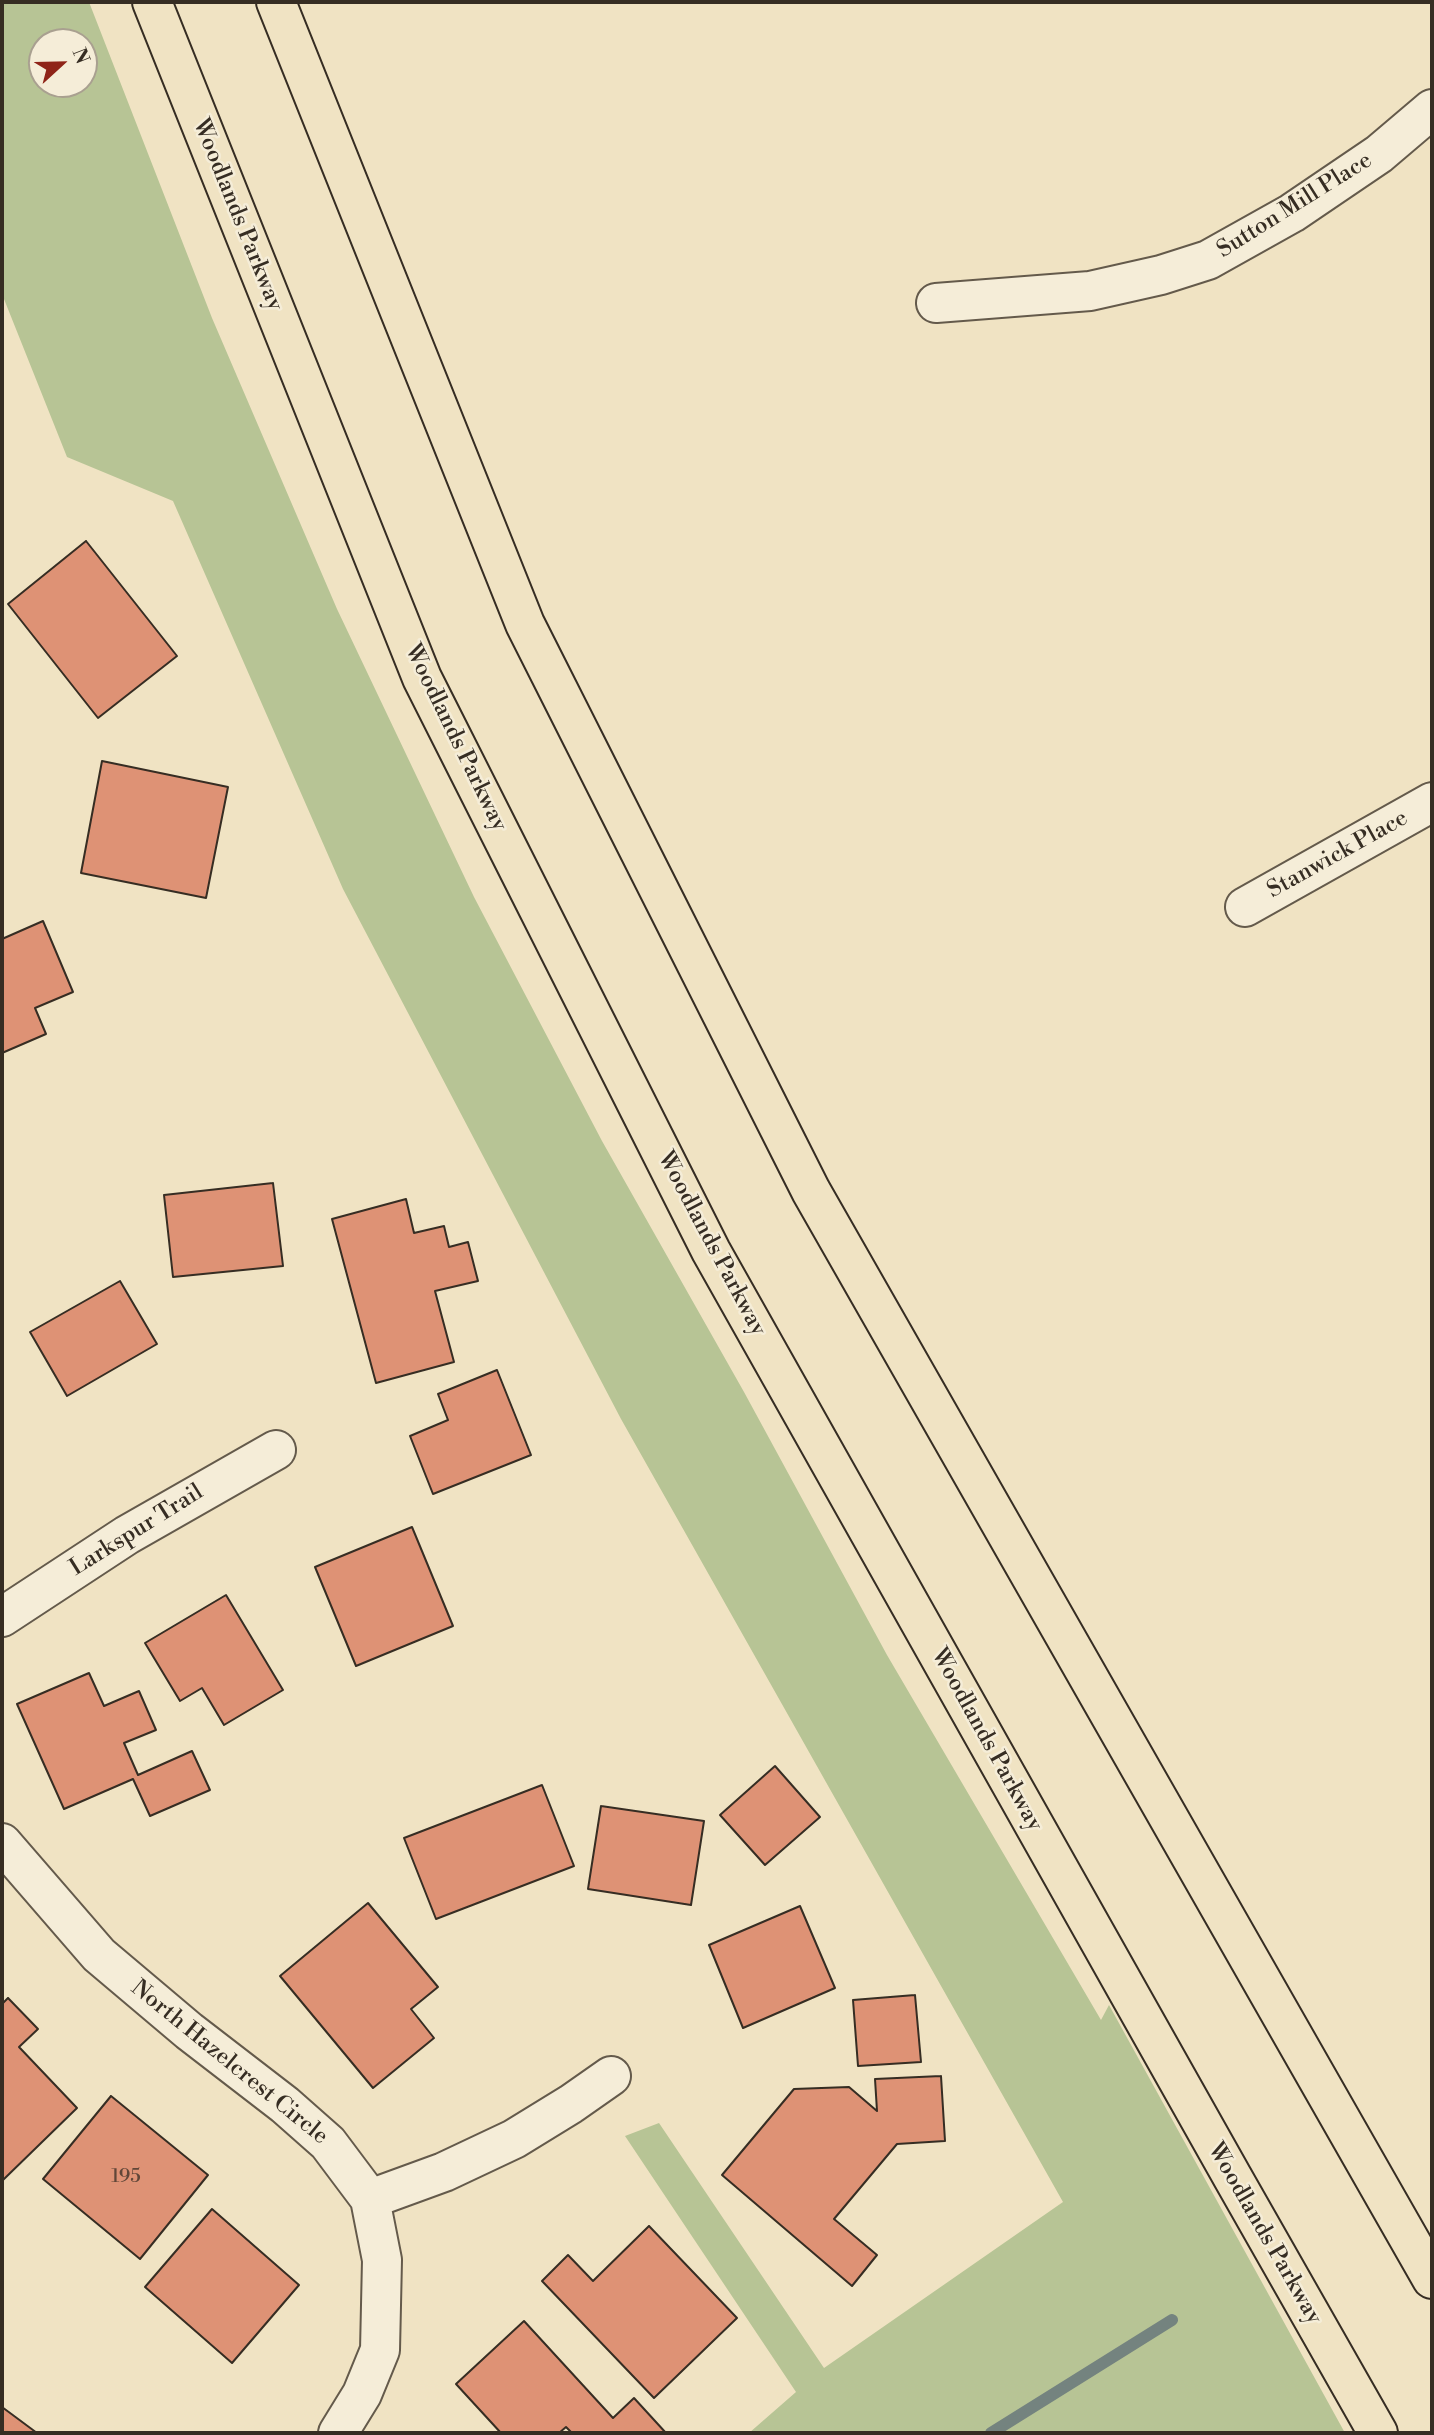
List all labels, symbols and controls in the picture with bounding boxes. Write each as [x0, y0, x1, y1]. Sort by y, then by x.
north arrow [28, 28, 98, 98]
text: N [67, 44, 95, 67]
street label: Woodlands Parkway [186, 115, 288, 315]
street label: Sutton Mill Place [1212, 147, 1378, 265]
street label: Woodlands Parkway [398, 640, 512, 836]
street label: Stanwick Place [1263, 805, 1413, 905]
street label: Woodlands Parkway [651, 1147, 771, 1341]
street label: Larkspur Trail [65, 1479, 209, 1583]
street label: Woodlands Parkway [924, 1644, 1048, 1836]
street label: North Hazelcrest Circle [125, 1975, 333, 2151]
street label: Woodlands Parkway [1201, 2138, 1327, 2330]
house number: 195 [111, 2166, 141, 2188]

